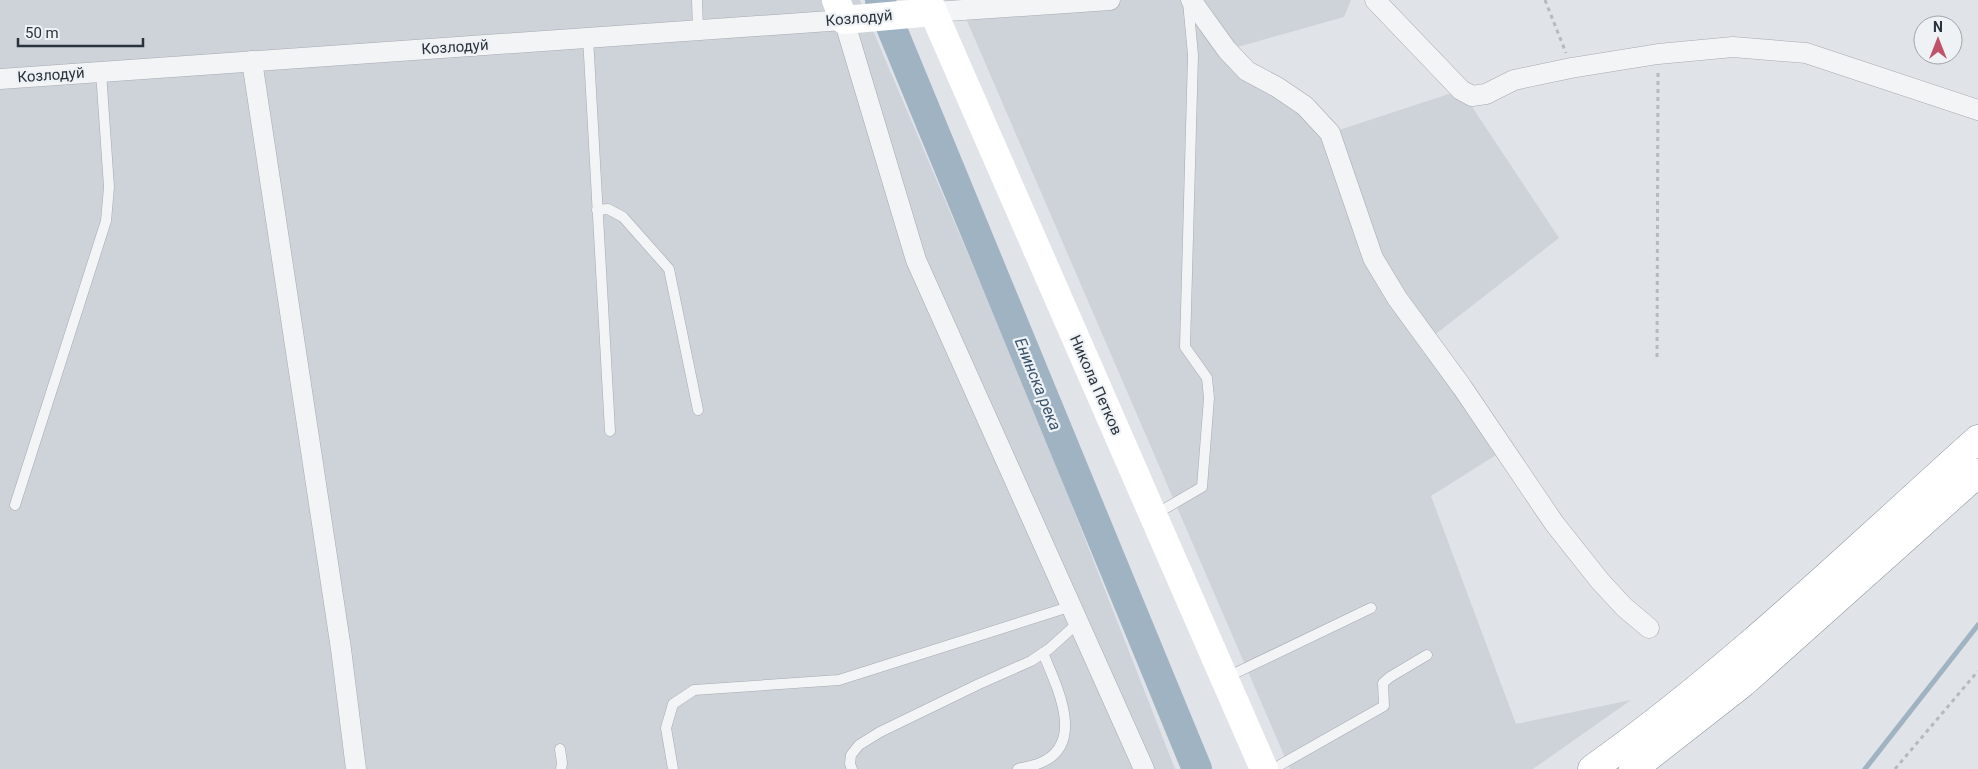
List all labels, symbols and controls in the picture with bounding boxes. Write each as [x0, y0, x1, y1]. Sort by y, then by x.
street label: Козлодуй [825, 6, 893, 30]
scale bar [18, 15, 142, 47]
north arrow [1913, 15, 1963, 65]
text: N [1933, 19, 1943, 35]
text: 50 m [25, 24, 59, 42]
street label: Козлодуй [421, 36, 489, 58]
street label: Козлодуй [17, 64, 85, 86]
street label: Никола Петков [1066, 332, 1126, 438]
water label: Енинска река [1011, 335, 1065, 433]

